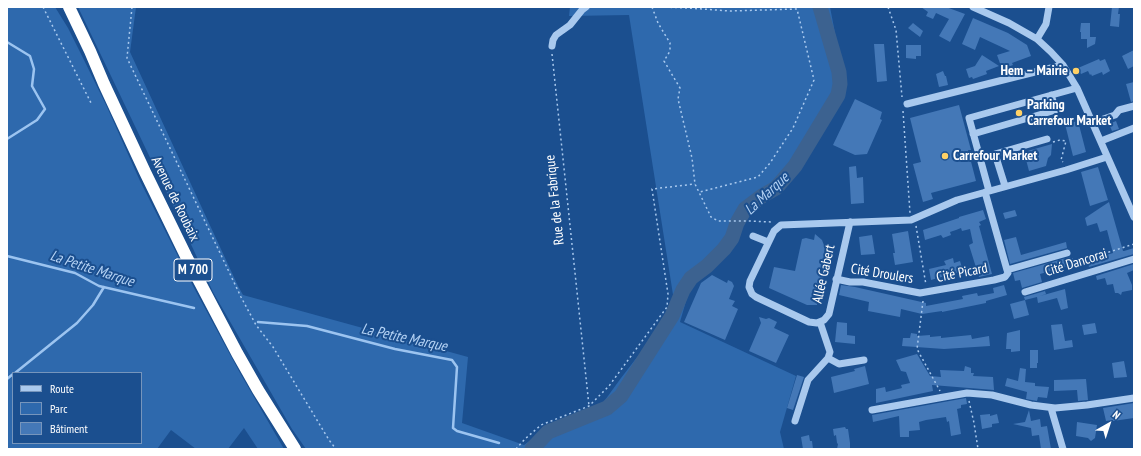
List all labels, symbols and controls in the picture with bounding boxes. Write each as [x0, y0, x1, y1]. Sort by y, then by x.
place label: Hem – Mairie [1000, 63, 1068, 79]
marker: Hem – Mairie [1071, 66, 1081, 76]
place label: Parking Carrefour Market [1027, 97, 1111, 130]
marker: Parking Carrefour Market [1014, 108, 1024, 118]
place label: Carrefour Market [953, 148, 1037, 164]
marker: Carrefour Market [940, 151, 950, 161]
street label: Avenue de Roubaix [147, 154, 203, 244]
street label: Rue de la Fabrique [542, 154, 568, 246]
water label: La Marque [741, 169, 793, 219]
street label: Allée Gabert [809, 243, 839, 305]
street label: Cité Dancorai [1043, 246, 1109, 280]
water label: La Petite Marque [48, 247, 136, 291]
road number: M 700 [174, 259, 212, 281]
street label: Cité Picard [935, 260, 989, 286]
street label: Cité Droulers [850, 261, 914, 287]
water label: La Petite Marque [359, 320, 449, 356]
legend [12, 372, 142, 444]
text: Route [50, 381, 74, 396]
text: Parc [50, 401, 67, 416]
north arrow [1089, 404, 1129, 444]
text: N [1110, 407, 1123, 422]
text: Bâtiment [50, 421, 88, 436]

